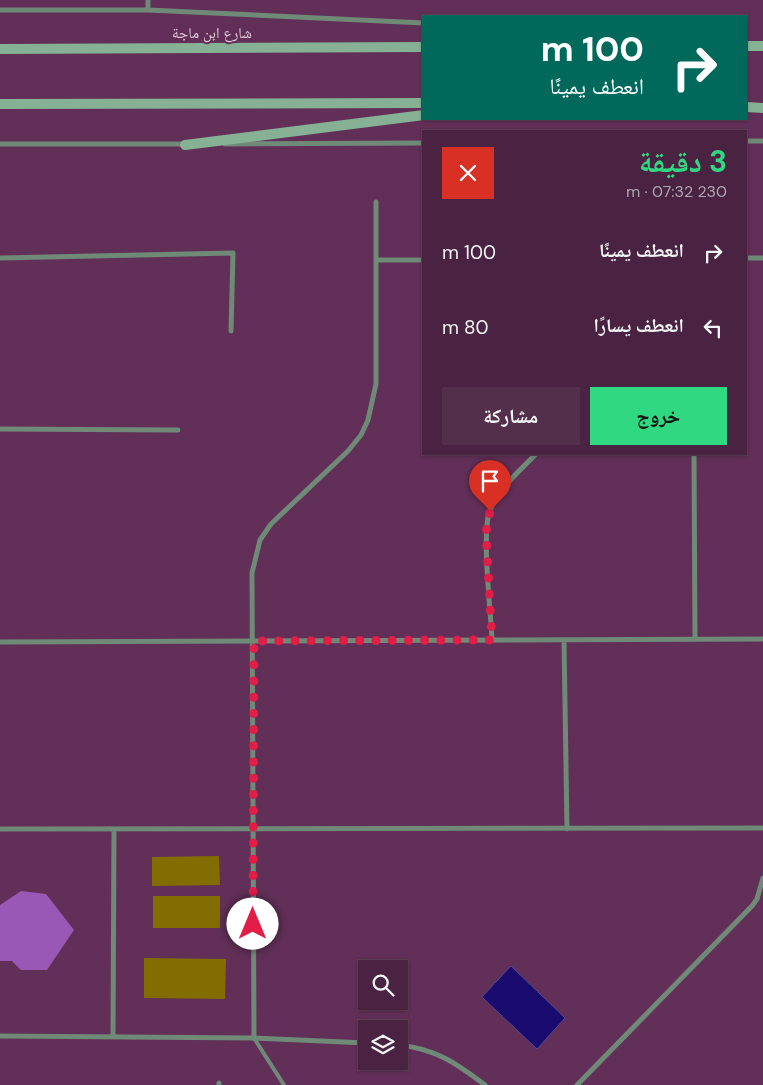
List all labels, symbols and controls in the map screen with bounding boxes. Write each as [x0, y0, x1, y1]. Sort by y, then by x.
street label: شارع ابن ماجة [172, 23, 252, 43]
text: 100 m [541, 26, 644, 72]
icon: right [662, 35, 727, 100]
text: انعطف يمينًا [549, 72, 644, 101]
text: 3 دقيقة [639, 142, 727, 181]
button: close [442, 147, 494, 199]
text: 230 m · 07:32 [626, 181, 727, 202]
text: انعطف يمينًا [599, 238, 684, 263]
icon: right [699, 239, 727, 267]
text: 100 m [442, 240, 496, 265]
text: انعطف يسارًا [593, 313, 684, 338]
icon: left [699, 314, 727, 342]
text: 80 m [442, 315, 489, 340]
button: مشاركة [442, 387, 580, 445]
button: خروج [590, 387, 727, 445]
pin [469, 460, 511, 511]
icon: arrive [476, 467, 504, 495]
position arrow [226, 897, 278, 949]
map controls [358, 960, 408, 1070]
button: search [358, 960, 408, 1010]
button: layers [358, 1020, 408, 1070]

